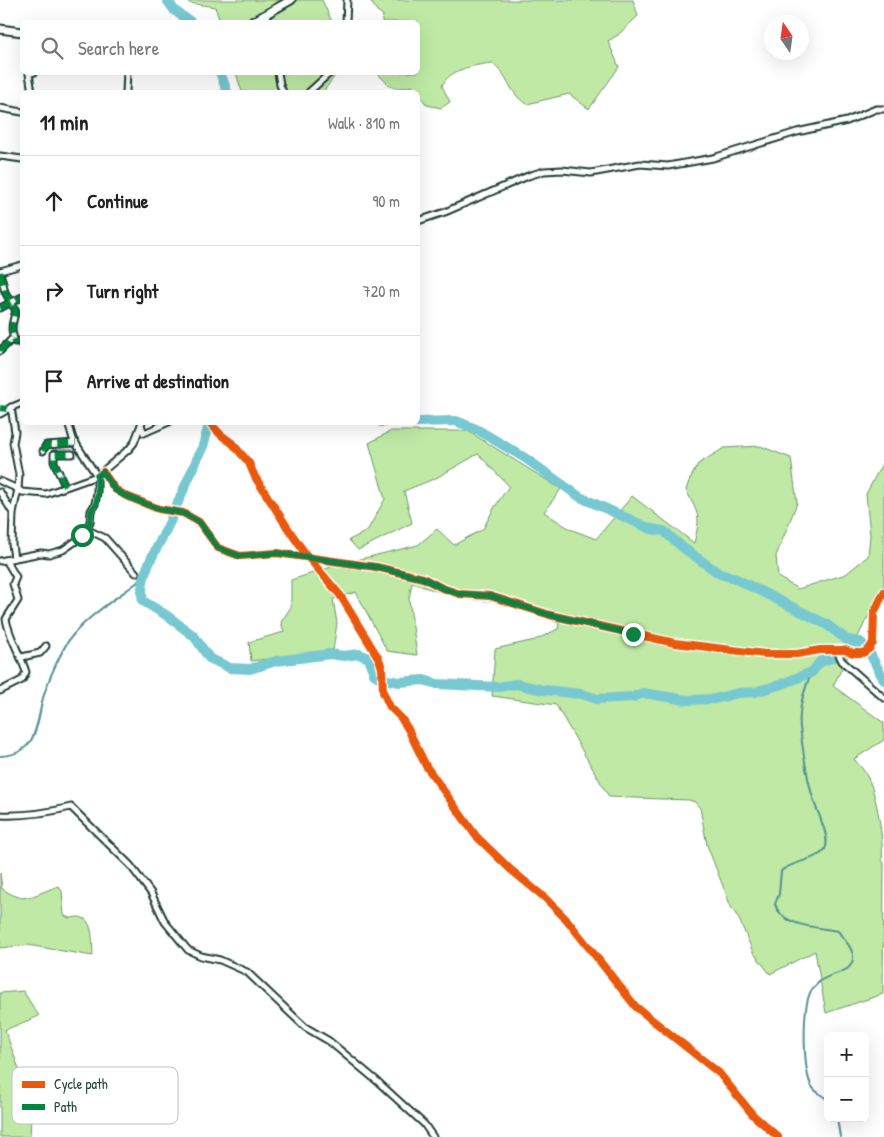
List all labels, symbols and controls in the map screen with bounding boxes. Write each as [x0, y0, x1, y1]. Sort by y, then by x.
north arrow [764, 15, 809, 60]
search box [20, 20, 420, 75]
icon: search [38, 34, 66, 62]
text: Search here [78, 35, 159, 61]
text: 11 min [40, 108, 89, 137]
text: Walk · 810 m [328, 112, 400, 134]
icon: ahead [40, 187, 68, 215]
text: Continue [87, 188, 148, 214]
text: 90 m [372, 190, 400, 212]
icon: right [40, 277, 68, 305]
text: Turn right [87, 278, 158, 304]
text: 720 m [363, 280, 400, 302]
icon: arrive [40, 367, 68, 395]
text: Arrive at destination [87, 368, 229, 394]
route start [71, 524, 94, 547]
route end [622, 623, 645, 646]
map controls [824, 1032, 869, 1122]
button: + [824, 1032, 869, 1077]
legend [12, 1067, 178, 1124]
text: Cycle path [54, 1074, 108, 1094]
button: − [824, 1077, 869, 1122]
text: Path [54, 1097, 77, 1116]

